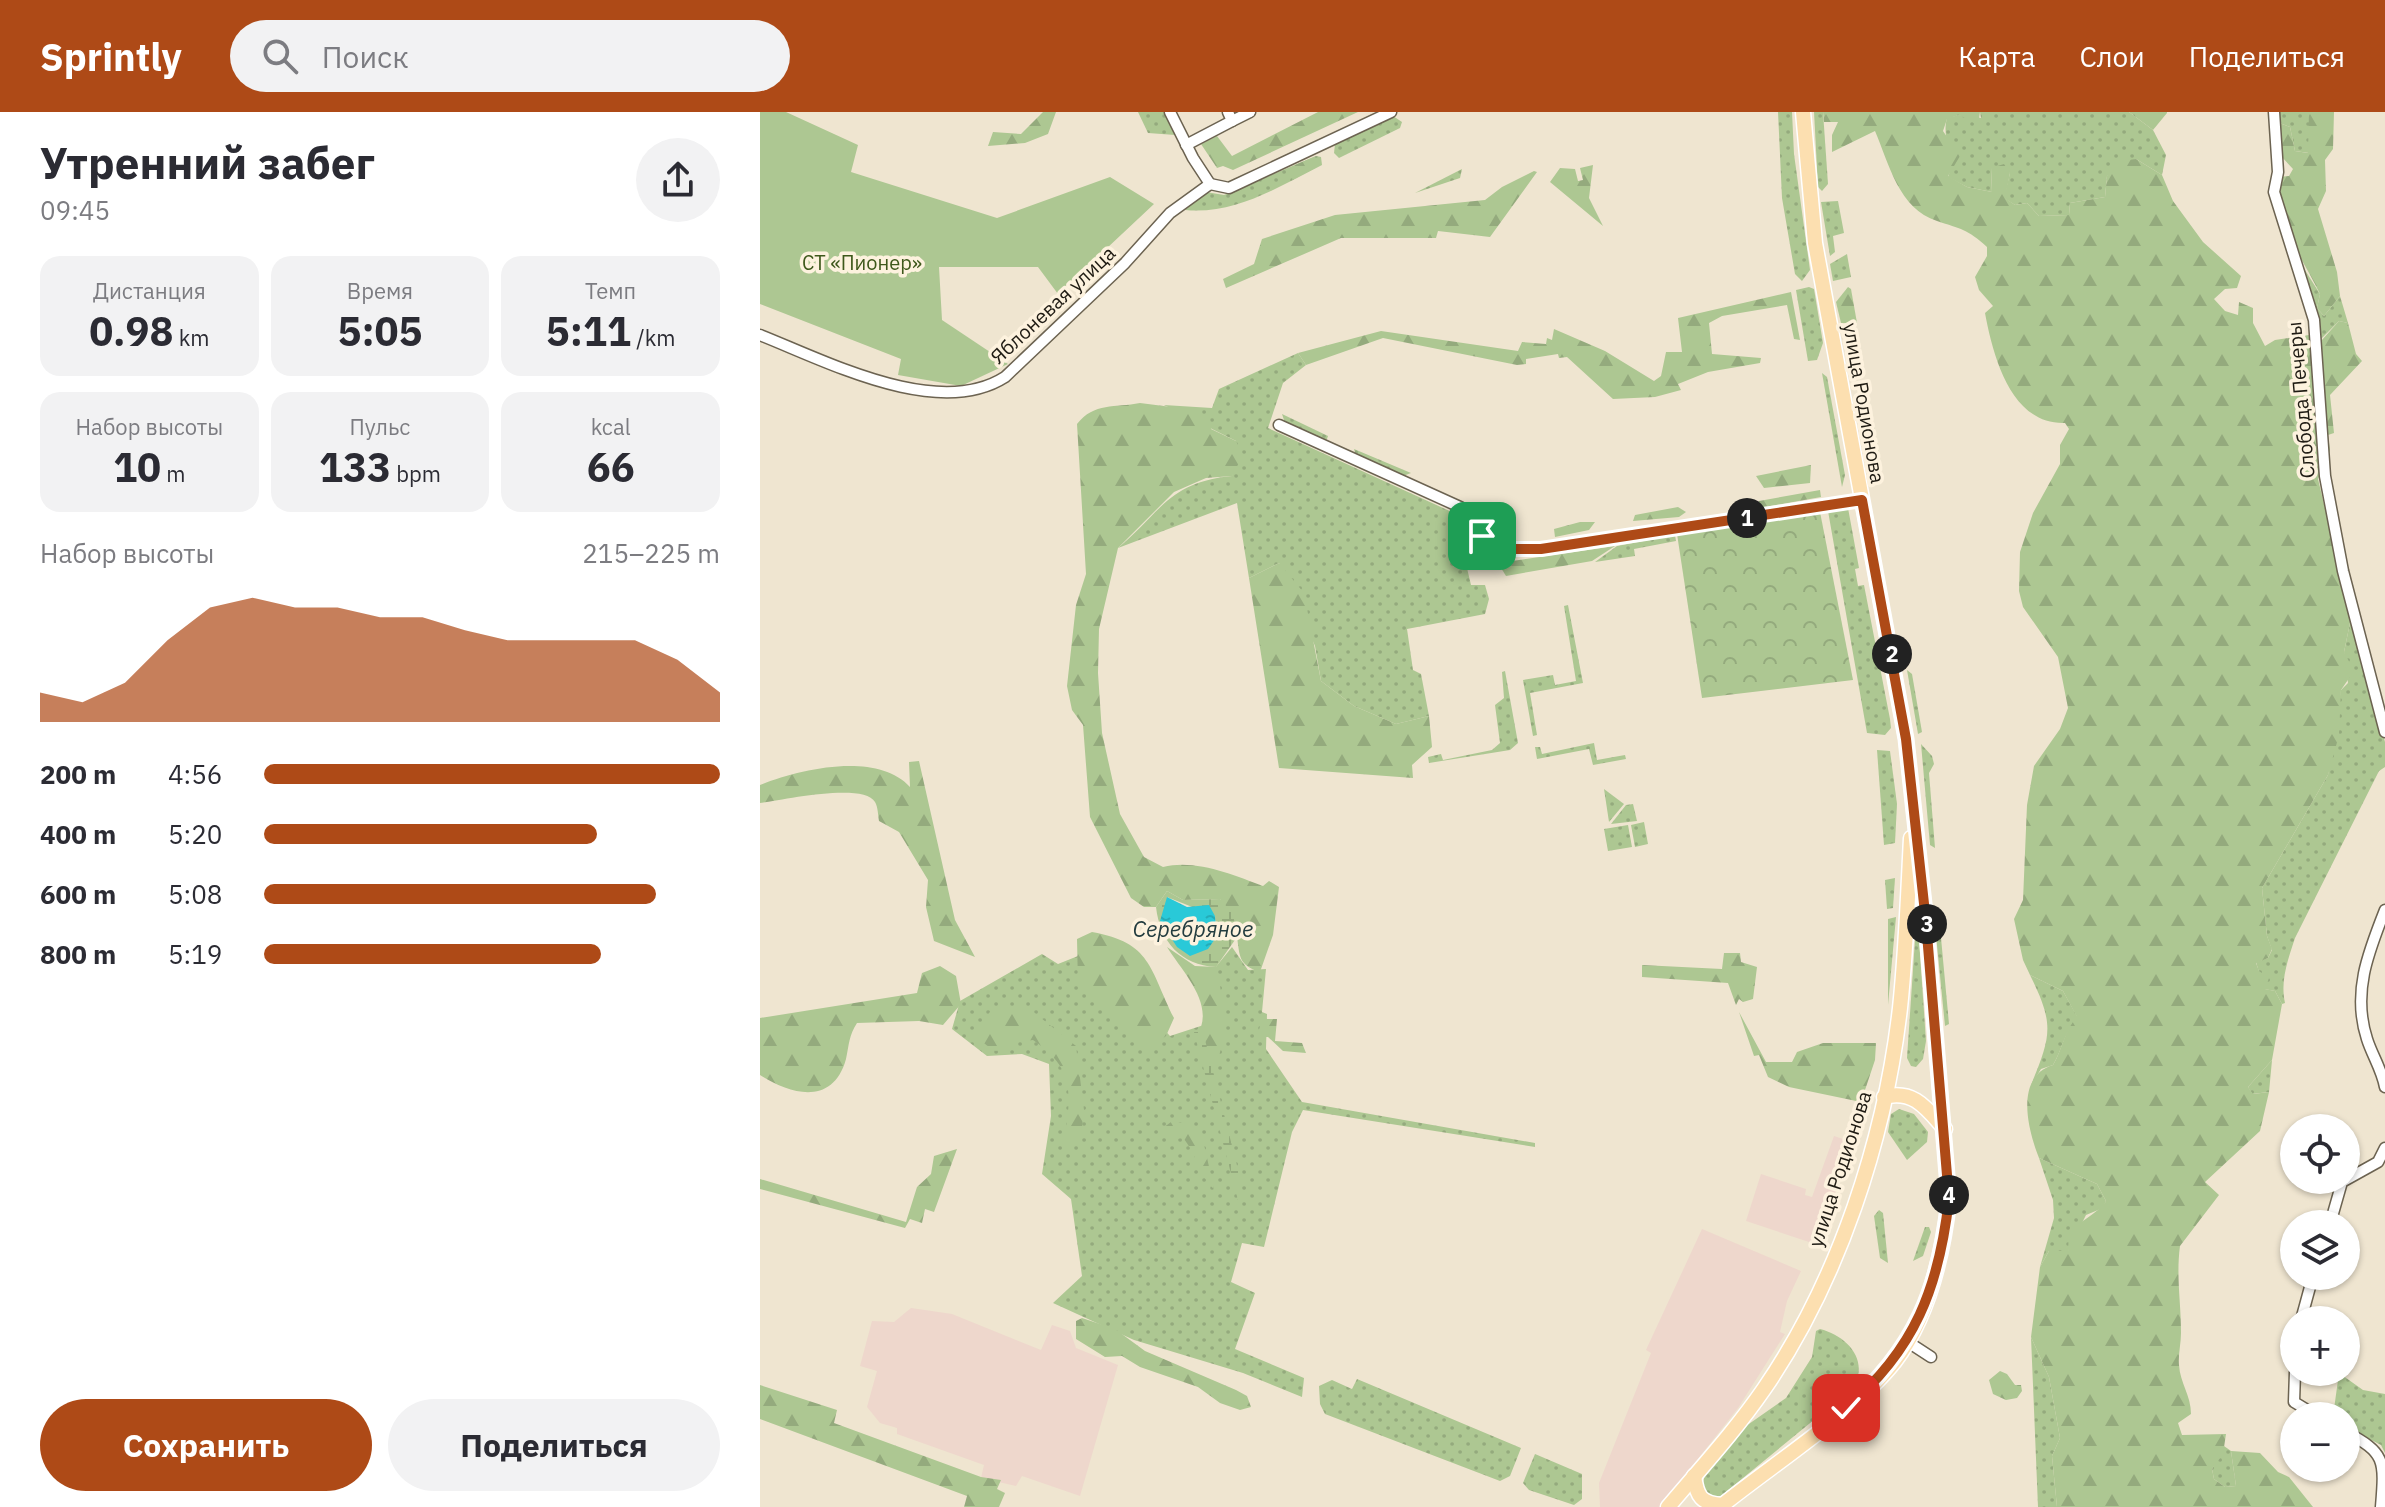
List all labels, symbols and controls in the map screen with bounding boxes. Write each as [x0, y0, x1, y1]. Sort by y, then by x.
search box [230, 20, 790, 92]
text: Sprintly [40, 32, 182, 81]
icon: search [258, 34, 302, 78]
text: Поиск [322, 37, 409, 76]
text: Карта [1958, 38, 2035, 75]
text: Слои [2079, 38, 2145, 75]
text: Поделиться [2189, 38, 2345, 75]
text: Утренний забег [40, 134, 375, 191]
button: share [636, 138, 720, 222]
text: 09:45 [40, 193, 110, 227]
street label: Яблоневая улица [984, 239, 1121, 370]
park label: СТ «Пионер» [802, 249, 922, 276]
text: Дистанция [93, 276, 206, 305]
text: Время [347, 276, 413, 305]
text: Темп [585, 276, 636, 305]
text: 0.98 [89, 305, 174, 357]
text: 5:05 [337, 305, 423, 357]
text: 5:11 [546, 305, 631, 357]
street label: улица Родионова [1837, 320, 1892, 486]
street label: Слобода Печеры [2280, 320, 2321, 480]
text: km [174, 323, 210, 352]
text: /km [631, 323, 675, 352]
text: Набор высоты [76, 412, 223, 441]
text: Пульс [350, 412, 410, 441]
text: kcal [591, 412, 631, 441]
text: 10 [113, 441, 161, 493]
text: 133 [319, 441, 391, 493]
text: 66 [587, 441, 635, 493]
text: m [161, 459, 186, 488]
text: bpm [391, 459, 441, 488]
pin: 1 [1727, 498, 1767, 538]
pin [1448, 502, 1516, 570]
text: 1 [1740, 503, 1754, 532]
icon: arrive [1460, 514, 1504, 558]
text: Набор высоты [40, 536, 214, 570]
text: 215–225 m [582, 536, 720, 570]
pin: 2 [1872, 634, 1912, 674]
text: 2 [1885, 639, 1899, 668]
text: 200 m [40, 757, 116, 791]
text: 4:56 [168, 757, 222, 791]
text: 400 m [40, 817, 116, 851]
text: 5:20 [168, 817, 222, 851]
text: 600 m [40, 877, 116, 911]
text: 5:08 [168, 877, 222, 911]
pin: 3 [1907, 904, 1947, 944]
text: 3 [1920, 909, 1934, 938]
water label: Серебряное [1133, 914, 1253, 943]
text: 800 m [40, 937, 116, 971]
text: 5:19 [168, 937, 222, 971]
street label: улица Родионова [1802, 1087, 1878, 1250]
map controls [2280, 1114, 2360, 1482]
button: locate [2280, 1114, 2360, 1194]
pin: 4 [1929, 1175, 1969, 1215]
text: 4 [1942, 1180, 1956, 1209]
button: layers [2280, 1210, 2360, 1290]
button: + [2280, 1306, 2360, 1386]
pin [1812, 1374, 1880, 1442]
icon: check [1824, 1386, 1868, 1430]
button: Сохранить [40, 1399, 372, 1491]
button: Поделиться [388, 1399, 720, 1491]
button: − [2280, 1402, 2360, 1482]

